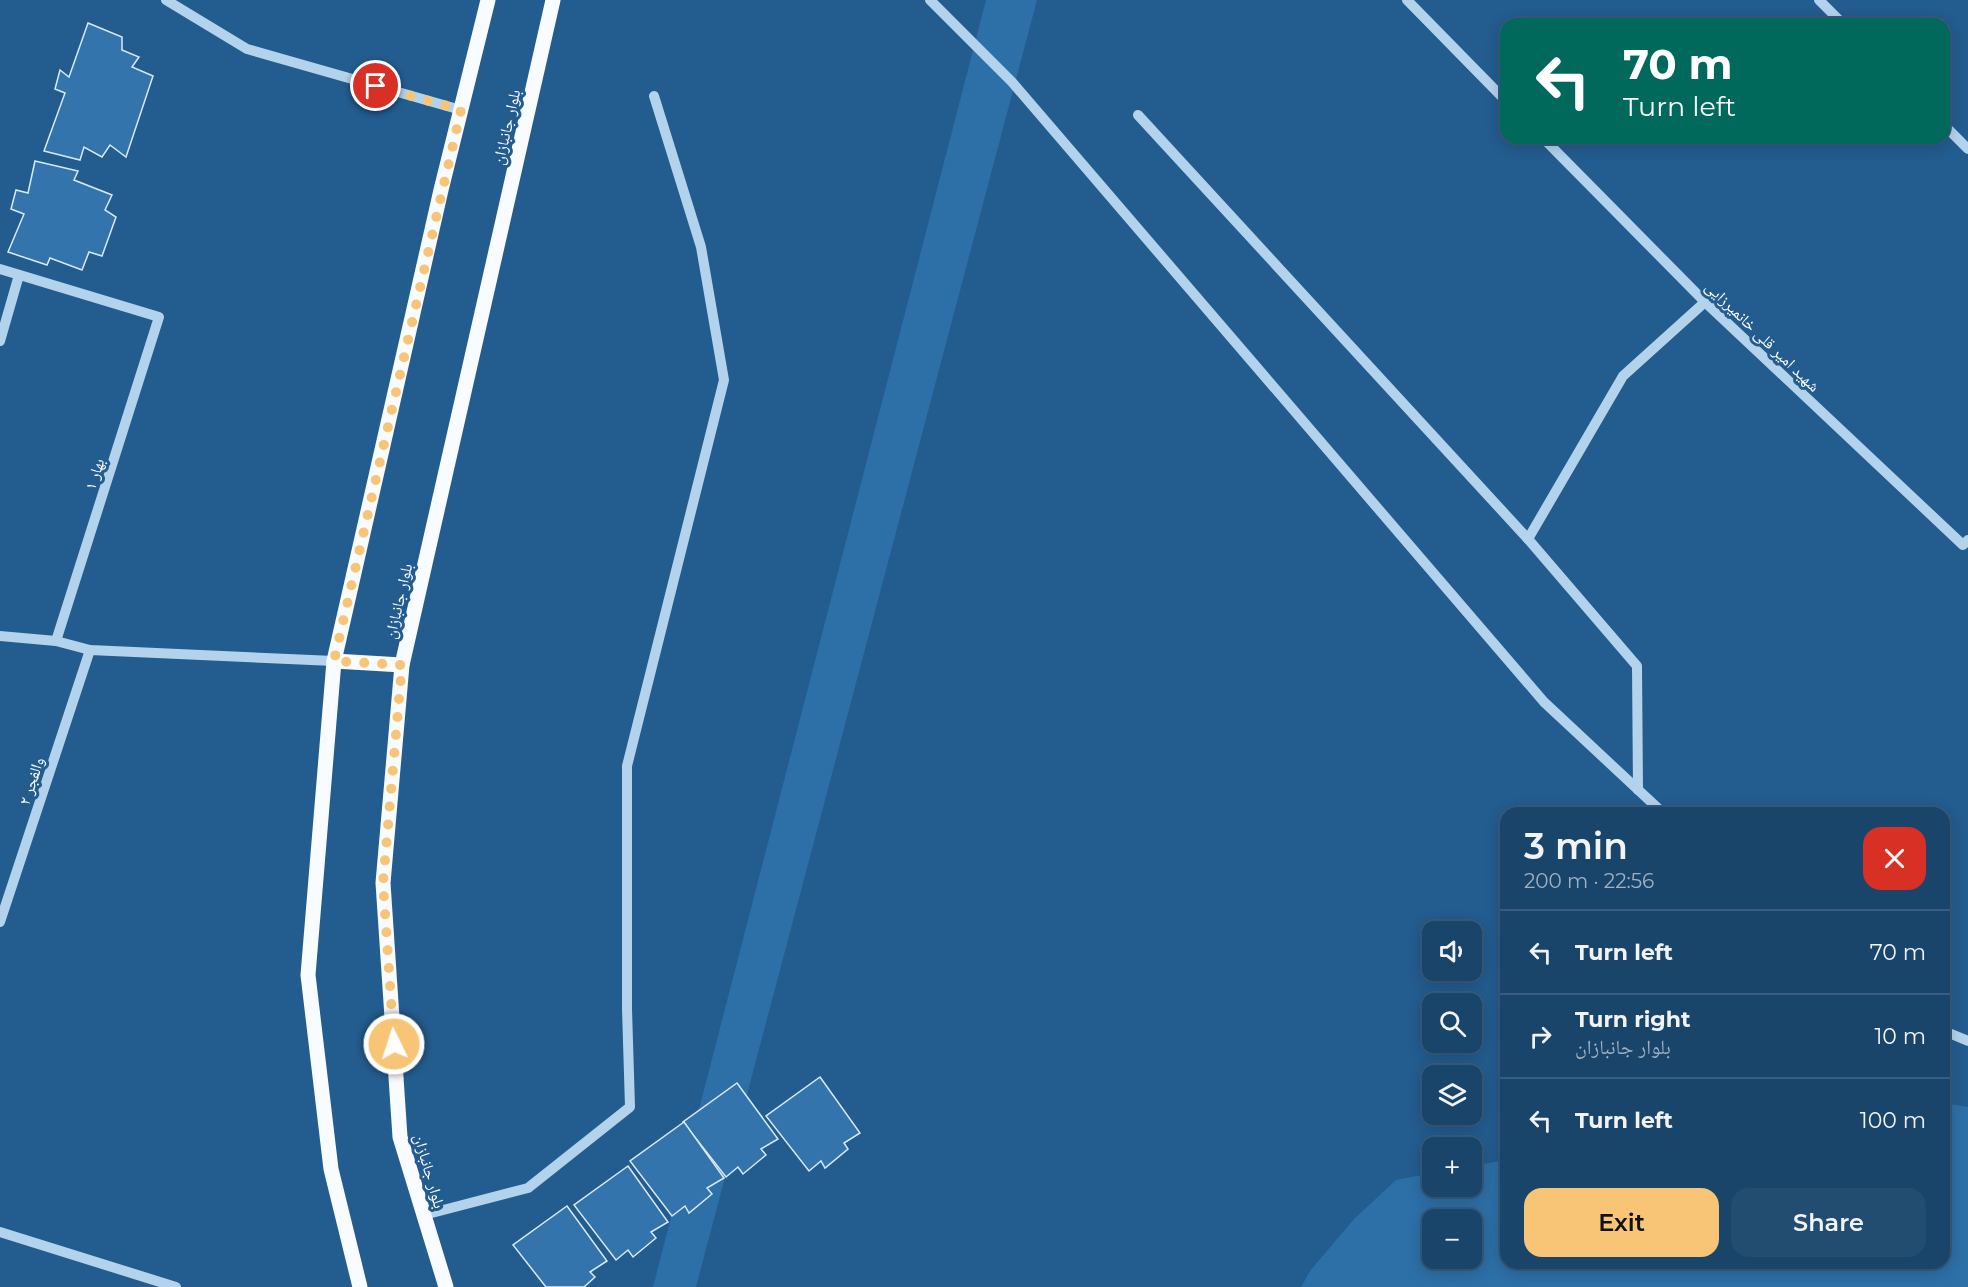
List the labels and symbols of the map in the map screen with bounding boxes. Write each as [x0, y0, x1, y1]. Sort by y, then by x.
pin [350, 60, 401, 111]
street label: بلوار جانبازان [489, 88, 525, 167]
street label: شهید امیر قلی خانمیرزایی [1701, 277, 1824, 397]
street label: بهار ۱ [80, 456, 108, 492]
street label: بلوار جانبازان [381, 562, 417, 641]
street label: والفجر ۲ [15, 755, 48, 808]
position arrow [362, 1012, 426, 1076]
street label: بلوار جانبازان [409, 1132, 449, 1211]

